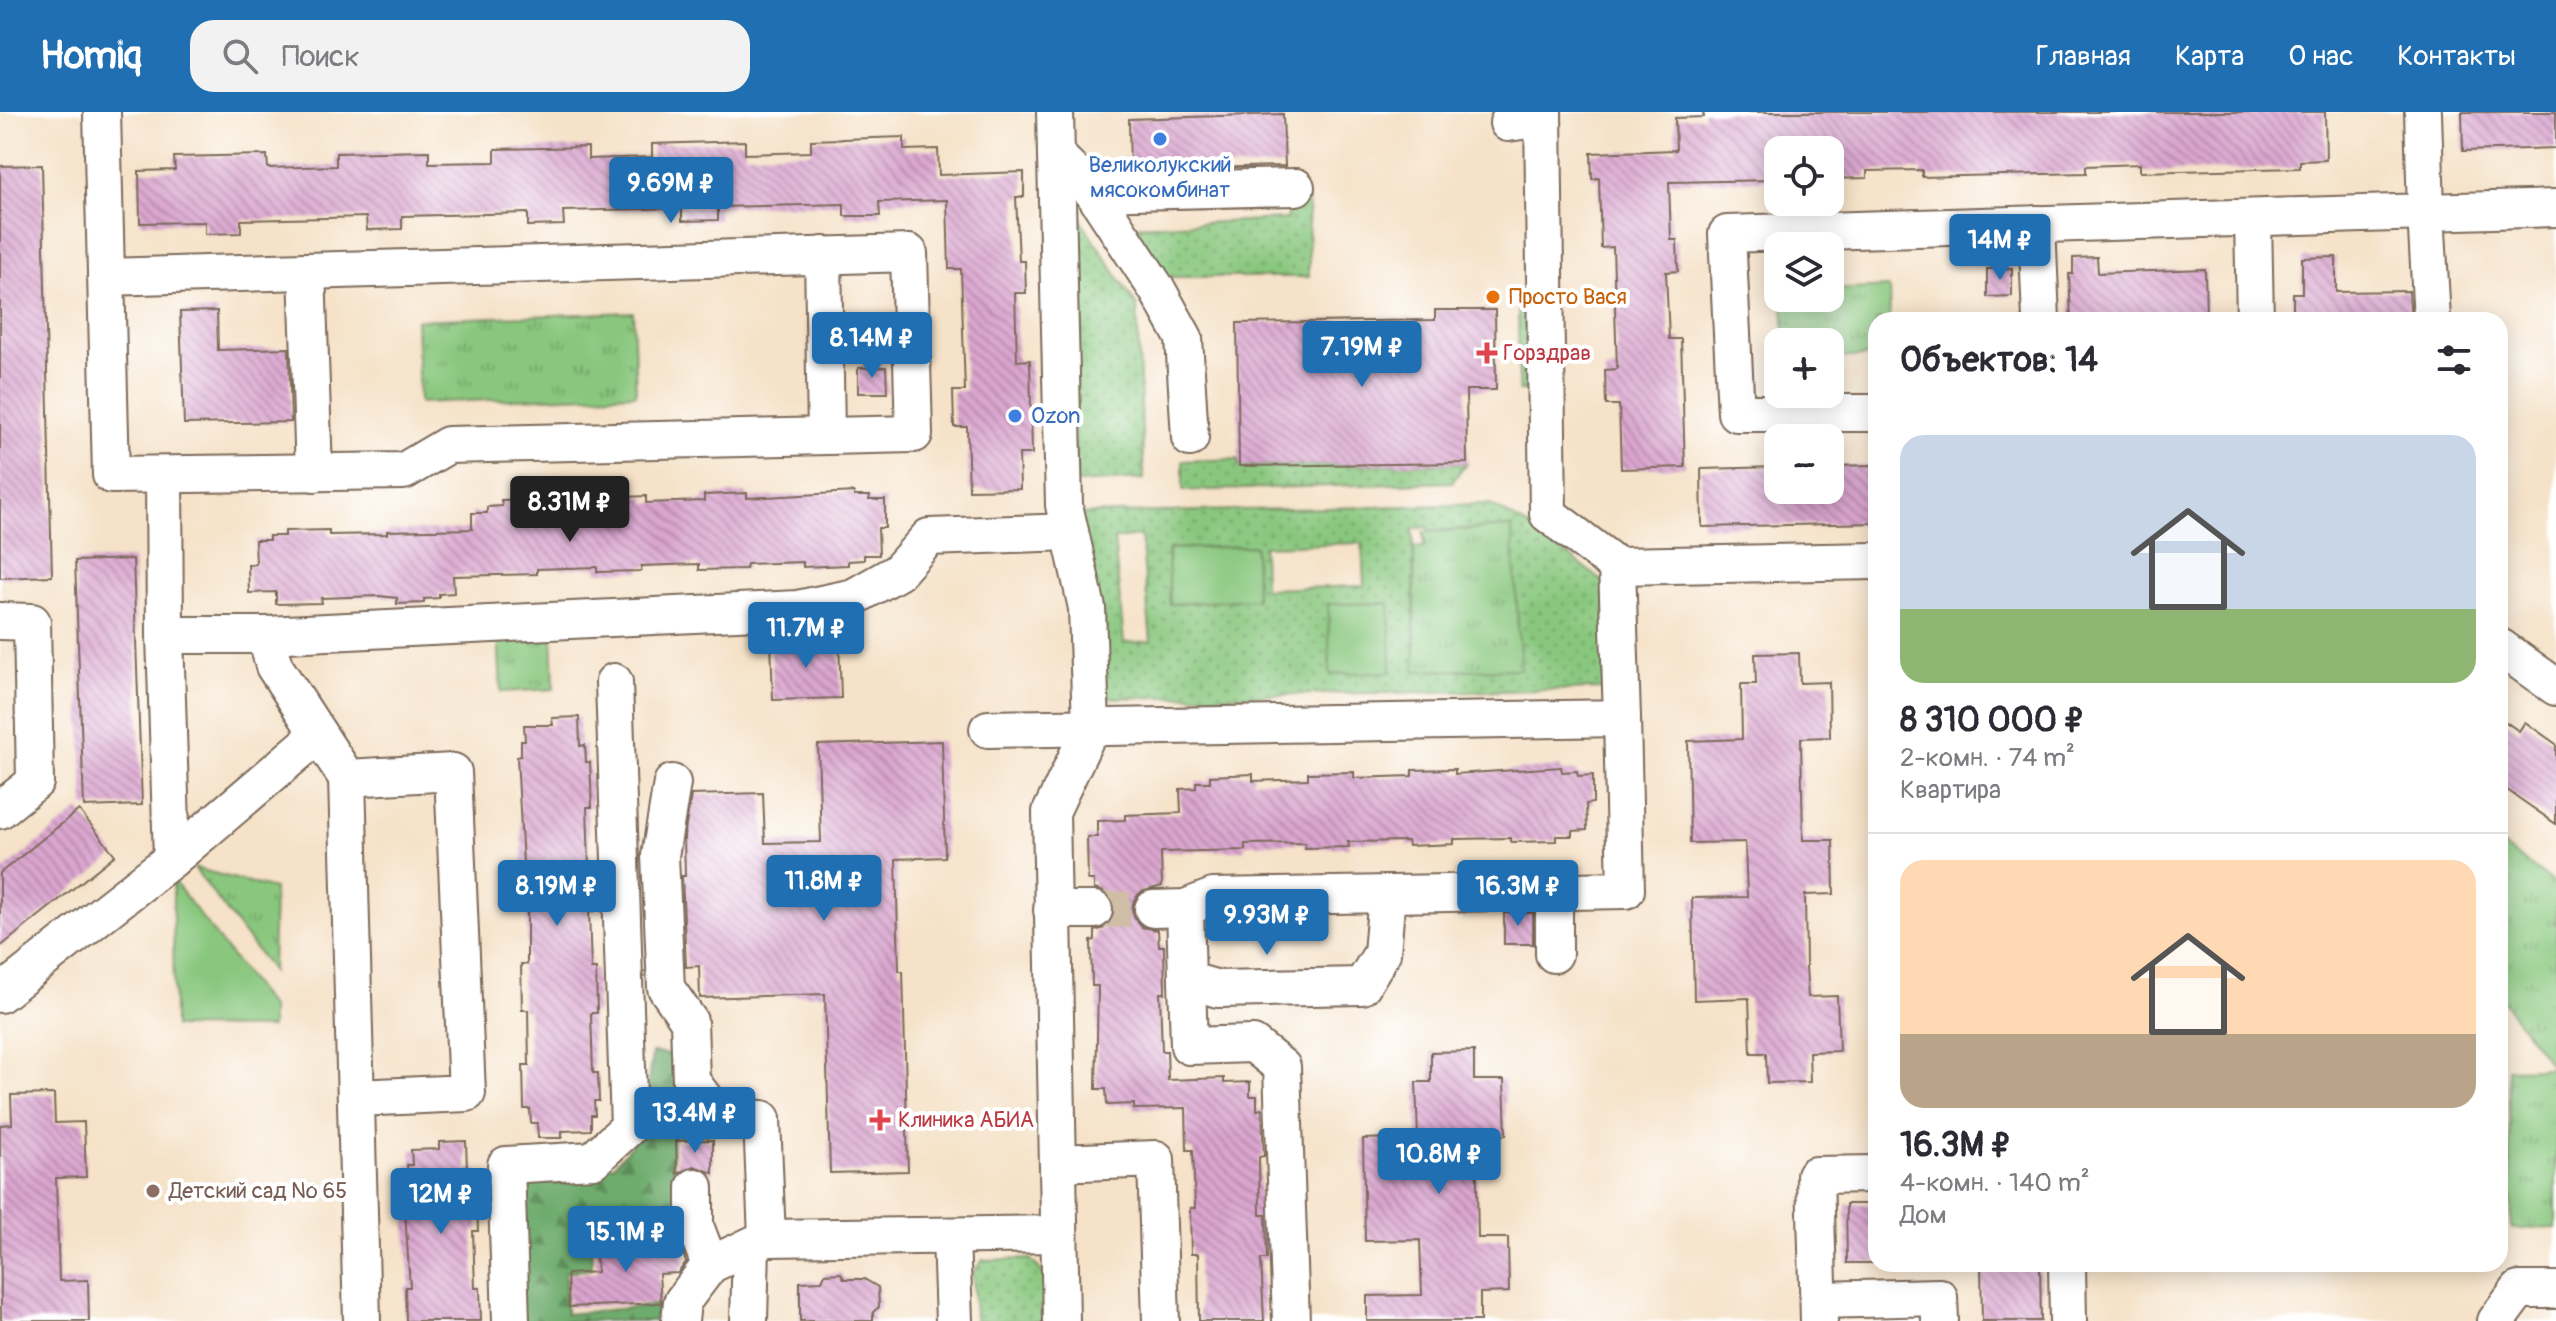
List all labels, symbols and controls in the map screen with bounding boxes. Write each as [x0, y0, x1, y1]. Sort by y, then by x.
search box [190, 20, 750, 92]
text: Homiq [40, 32, 142, 80]
icon: search [218, 34, 262, 78]
text: Поиск [282, 38, 360, 75]
text: Главная [2036, 39, 2131, 74]
text: Карта [2175, 39, 2244, 74]
text: О нас [2288, 39, 2353, 74]
text: Контакты [2397, 39, 2516, 74]
marker: Великолукский мясокомбинат [1151, 130, 1169, 148]
map controls [1764, 136, 1844, 504]
button: locate [1764, 136, 1844, 216]
place label: Великолукский мясокомбинат [1088, 151, 1232, 204]
pin: 9.69M ₽ [597, 157, 745, 225]
text: 9.69M ₽ [627, 167, 715, 199]
pin: 14M ₽ [1944, 214, 2056, 282]
text: 14M ₽ [1967, 224, 2033, 256]
button: layers [1764, 232, 1844, 312]
place label: Просто Вася [1509, 283, 1627, 311]
marker: Просто Вася [1484, 288, 1502, 306]
pin: 8.14M ₽ [798, 312, 946, 380]
pin: 7.19M ₽ [1288, 321, 1436, 389]
text: 8.14M ₽ [830, 322, 914, 354]
button: + [1764, 328, 1844, 408]
text: 7.19M ₽ [1321, 331, 1403, 363]
icon: filters [2432, 338, 2476, 382]
place label: Горздрав [1503, 339, 1591, 367]
text: Объектов: 14 [1900, 339, 2098, 382]
marker: Горздрав [1478, 344, 1496, 362]
place label: Ozon [1031, 402, 1080, 430]
marker: Ozon [1006, 407, 1024, 425]
button: − [1764, 424, 1844, 504]
pin: 8.31M ₽ [496, 476, 644, 544]
text: 8.31M ₽ [528, 486, 612, 518]
icon: home [2116, 487, 2260, 631]
pin: 11.7M ₽ [732, 602, 880, 670]
text: 11.7M ₽ [766, 612, 846, 644]
text: 8 310 000 ₽ [1900, 699, 2085, 742]
text: 2-комн. · 74 m² [1900, 742, 2075, 774]
text: Квартира [1900, 774, 2001, 806]
pin: 11.8M ₽ [750, 855, 898, 923]
pin: 8.19M ₽ [483, 860, 631, 928]
pin: 16.3M ₽ [1444, 860, 1592, 928]
text: 11.8M ₽ [784, 865, 864, 897]
text: 8.19M ₽ [516, 870, 598, 902]
text: 16.3M ₽ [1475, 870, 1561, 902]
pin: 9.93M ₽ [1193, 889, 1341, 957]
text: 9.93M ₽ [1224, 899, 1310, 931]
icon: home [2116, 912, 2260, 1056]
pin: 13.4M ₽ [621, 1087, 769, 1155]
text: 13.4M ₽ [652, 1097, 738, 1129]
place label: Клиника АБИА [898, 1106, 1034, 1134]
marker: Клиника АБИА [869, 1109, 891, 1131]
text: 16.3M ₽ [1900, 1124, 2012, 1167]
pin: 10.8M ₽ [1365, 1128, 1513, 1196]
text: 10.8M ₽ [1396, 1138, 1482, 1170]
text: 4-комн. · 140 m² [1900, 1167, 2090, 1199]
pin: 12M ₽ [385, 1168, 497, 1236]
place label: Детский сад № 65 [168, 1177, 347, 1205]
text: 12M ₽ [409, 1178, 473, 1210]
marker: Детский сад № 65 [144, 1182, 162, 1200]
text: Дом [1900, 1199, 1947, 1231]
pin: 15.1M ₽ [552, 1206, 700, 1274]
text: 15.1M ₽ [586, 1216, 666, 1248]

